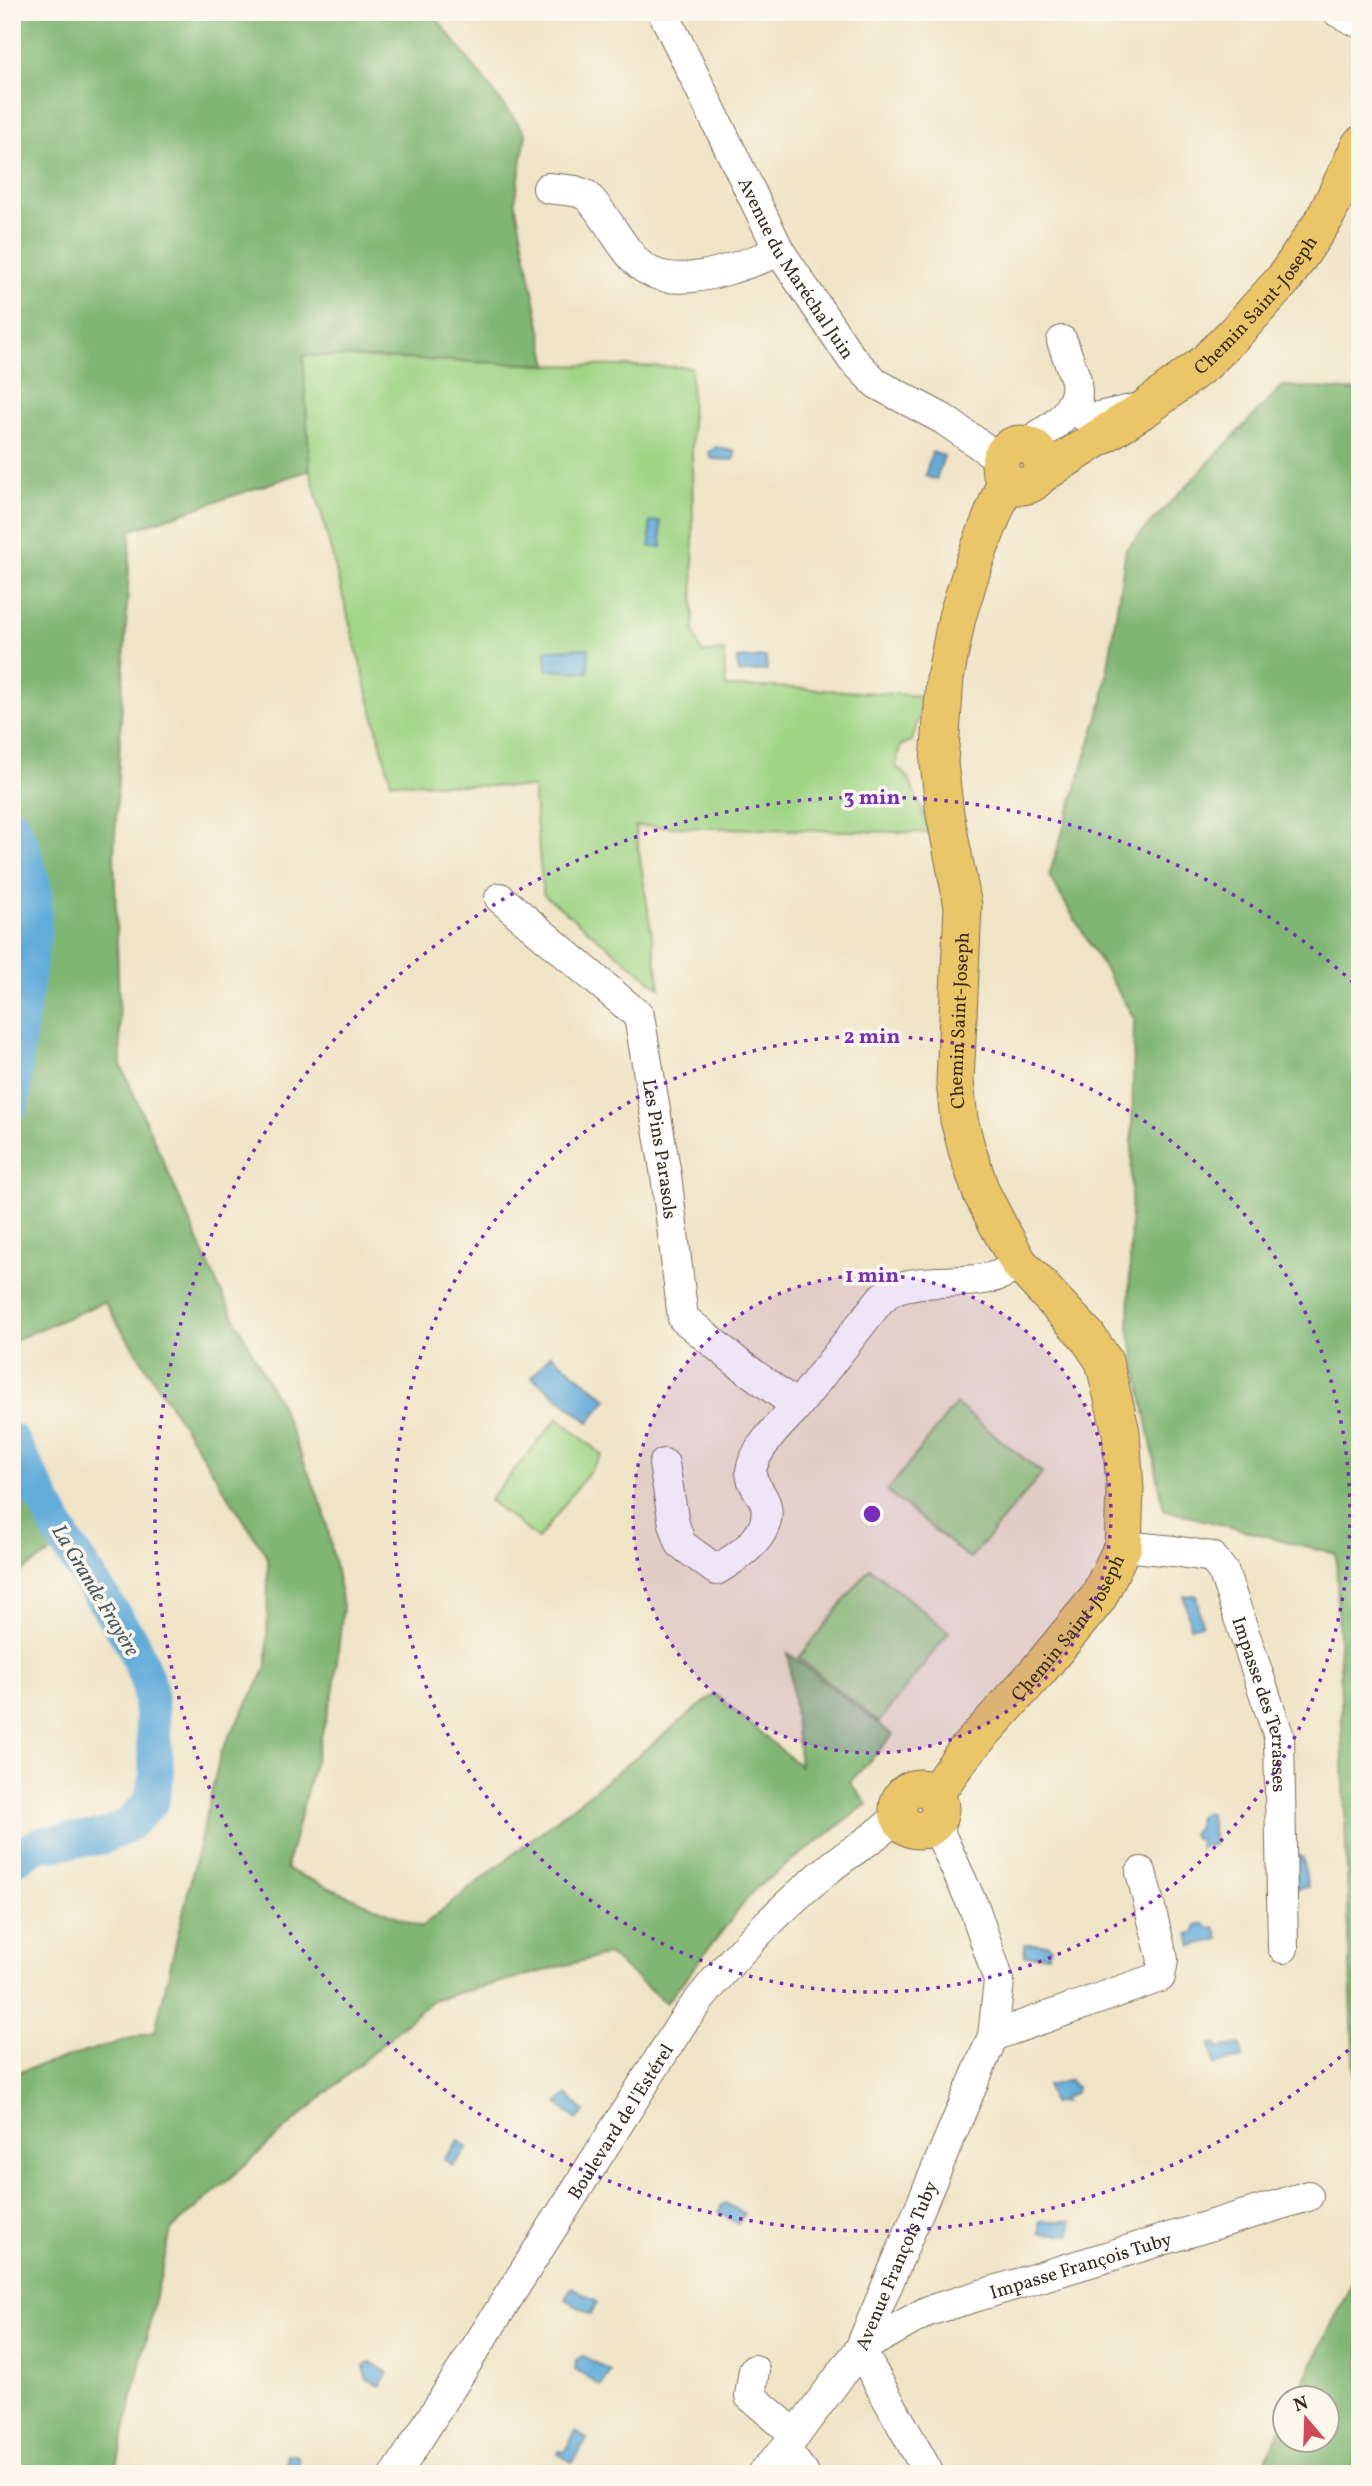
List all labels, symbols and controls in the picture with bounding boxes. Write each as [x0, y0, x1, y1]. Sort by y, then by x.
street label: Avenue du Maréchal Juin [731, 174, 859, 365]
street label: Chemin Saint-Joseph [1189, 231, 1325, 382]
text: 3 min [844, 784, 900, 813]
street label: Chemin Saint-Joseph [944, 931, 977, 1110]
text: 2 min [844, 1023, 900, 1052]
street label: Les Pins Parasols [635, 1077, 682, 1221]
text: 1 min [845, 1262, 899, 1291]
centre of rings [860, 1502, 884, 1526]
water label: La Grande Frayère [44, 1519, 146, 1663]
street label: Chemin Saint-Joseph [1006, 1551, 1132, 1708]
street label: Impasse des Terrasses [1225, 1613, 1291, 1792]
street label: Boulevard de l'Estérel [562, 2039, 681, 2205]
street label: Avenue François Tuby [850, 2177, 945, 2355]
street label: Impasse François Tuby [987, 2227, 1175, 2307]
north arrow [1270, 2384, 1340, 2454]
text: N [1290, 2390, 1312, 2419]

